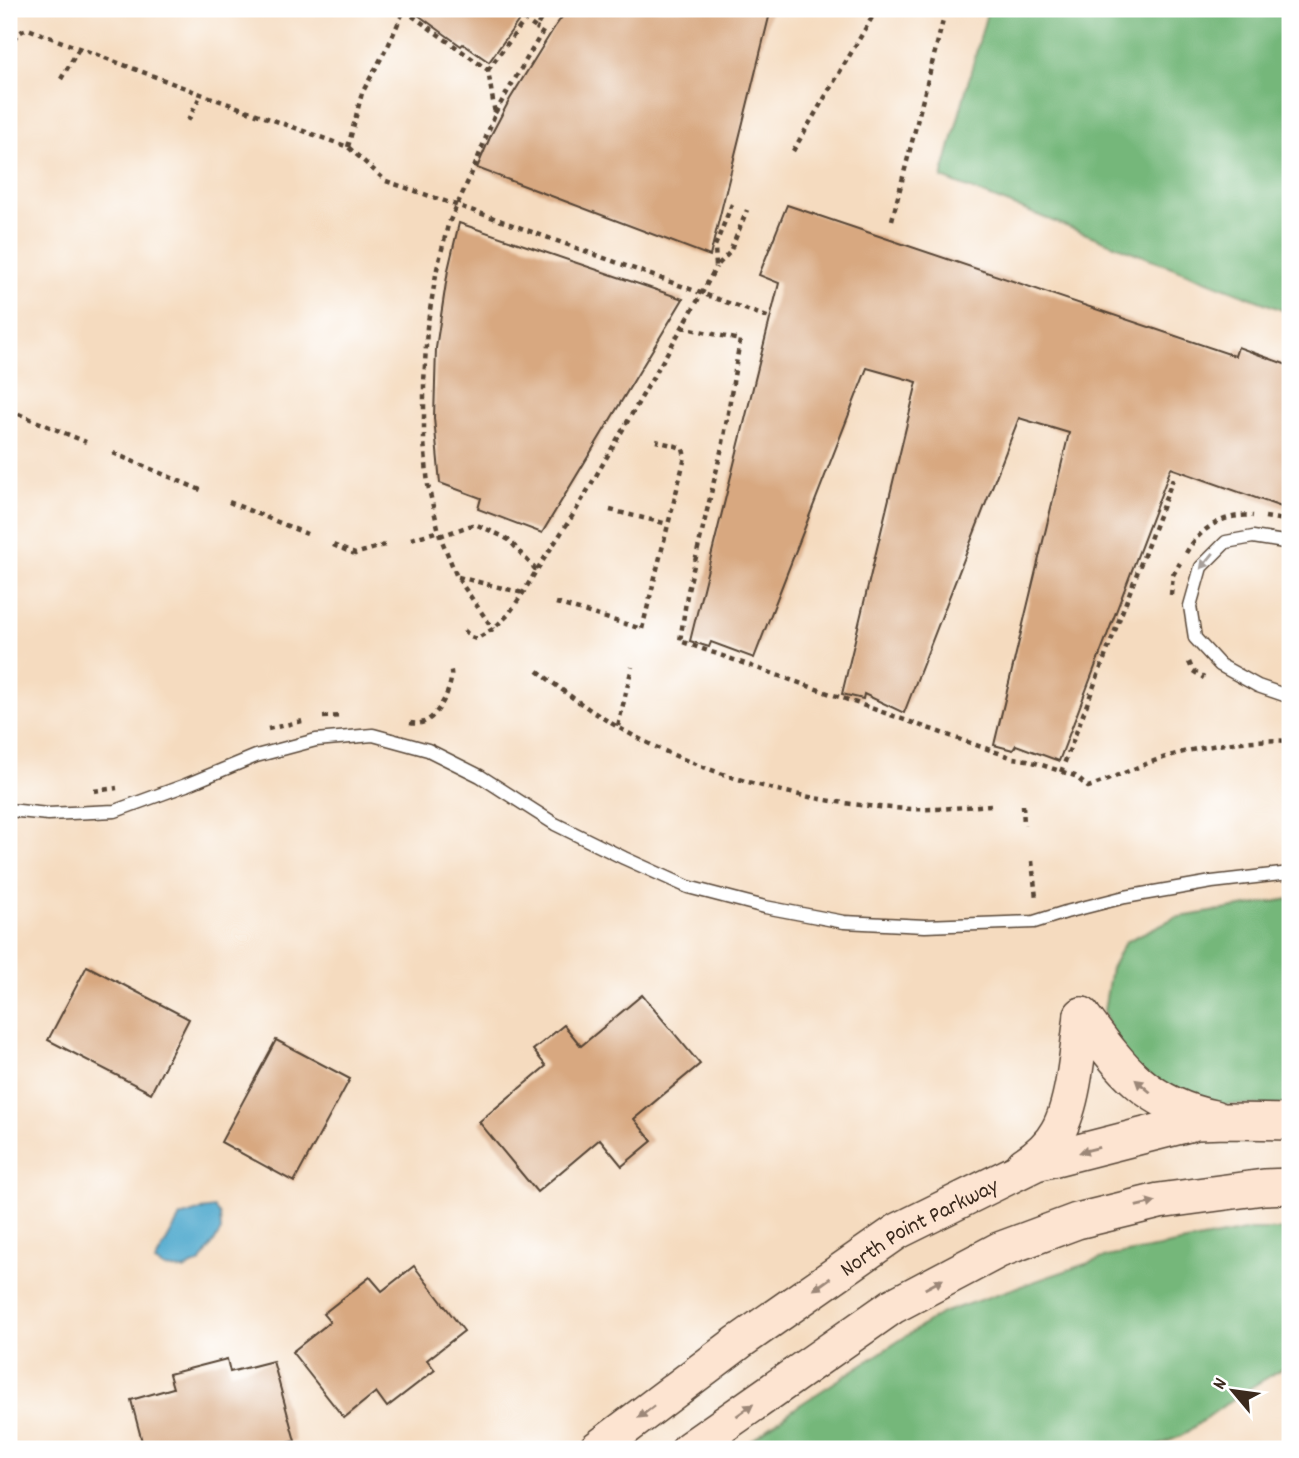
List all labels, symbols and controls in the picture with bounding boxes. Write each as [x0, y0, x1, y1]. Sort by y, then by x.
one-way arrow [1200, 552, 1215, 570]
one-way arrow [1134, 1078, 1152, 1094]
one-way arrow [1078, 1145, 1099, 1155]
street label: North Point Parkway [834, 1171, 1005, 1287]
one-way arrow [1135, 1199, 1157, 1210]
one-way arrow [813, 1277, 831, 1291]
one-way arrow [925, 1279, 945, 1291]
north arrow [1198, 1356, 1268, 1426]
text: N [1207, 1374, 1235, 1395]
one-way arrow [736, 1403, 754, 1417]
one-way arrow [637, 1405, 655, 1419]

